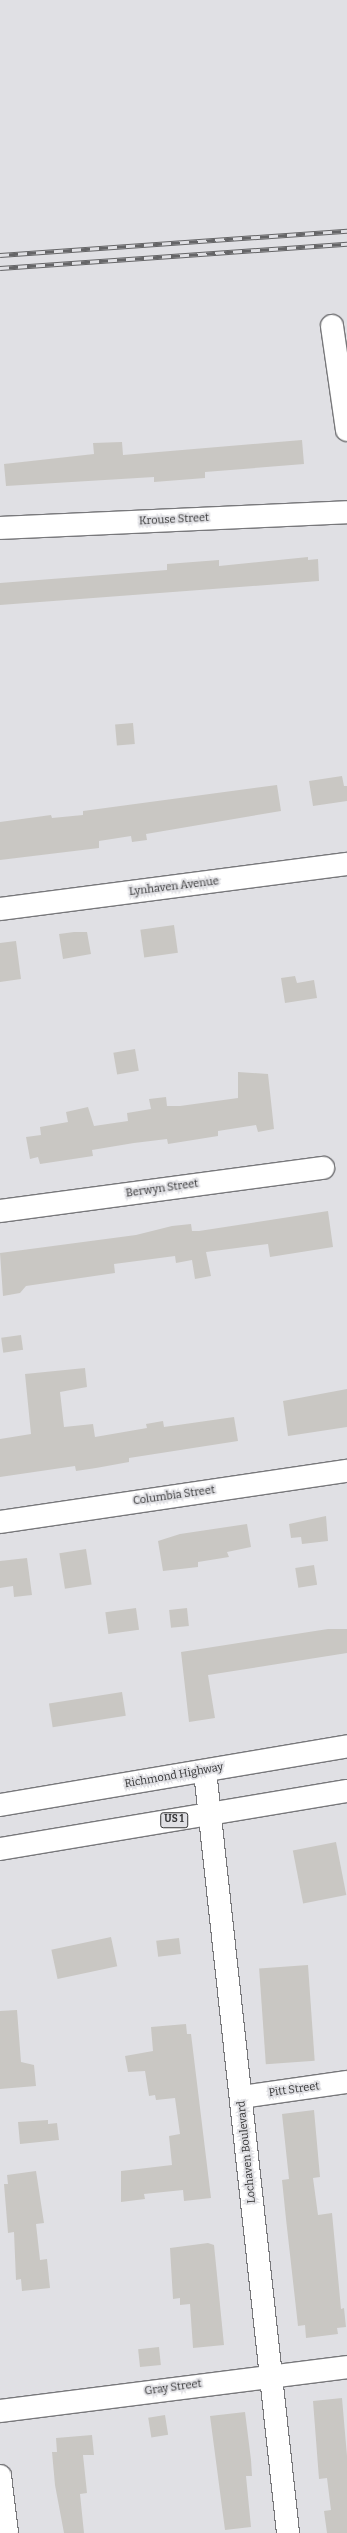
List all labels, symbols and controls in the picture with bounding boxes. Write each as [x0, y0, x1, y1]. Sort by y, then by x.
street label: Krouse Street [139, 512, 209, 528]
street label: Lynhaven Avenue [128, 875, 220, 899]
street label: Berwyn Street [125, 1177, 199, 1201]
street label: Columbia Street [132, 1484, 216, 1508]
street label: Richmond Highway [124, 1761, 224, 1791]
road number: US 1 [160, 1812, 188, 1828]
street label: Pitt Street [268, 2080, 320, 2100]
street label: Lochaven Boulevard [235, 2100, 259, 2204]
street label: Gray Street [144, 2377, 202, 2399]

